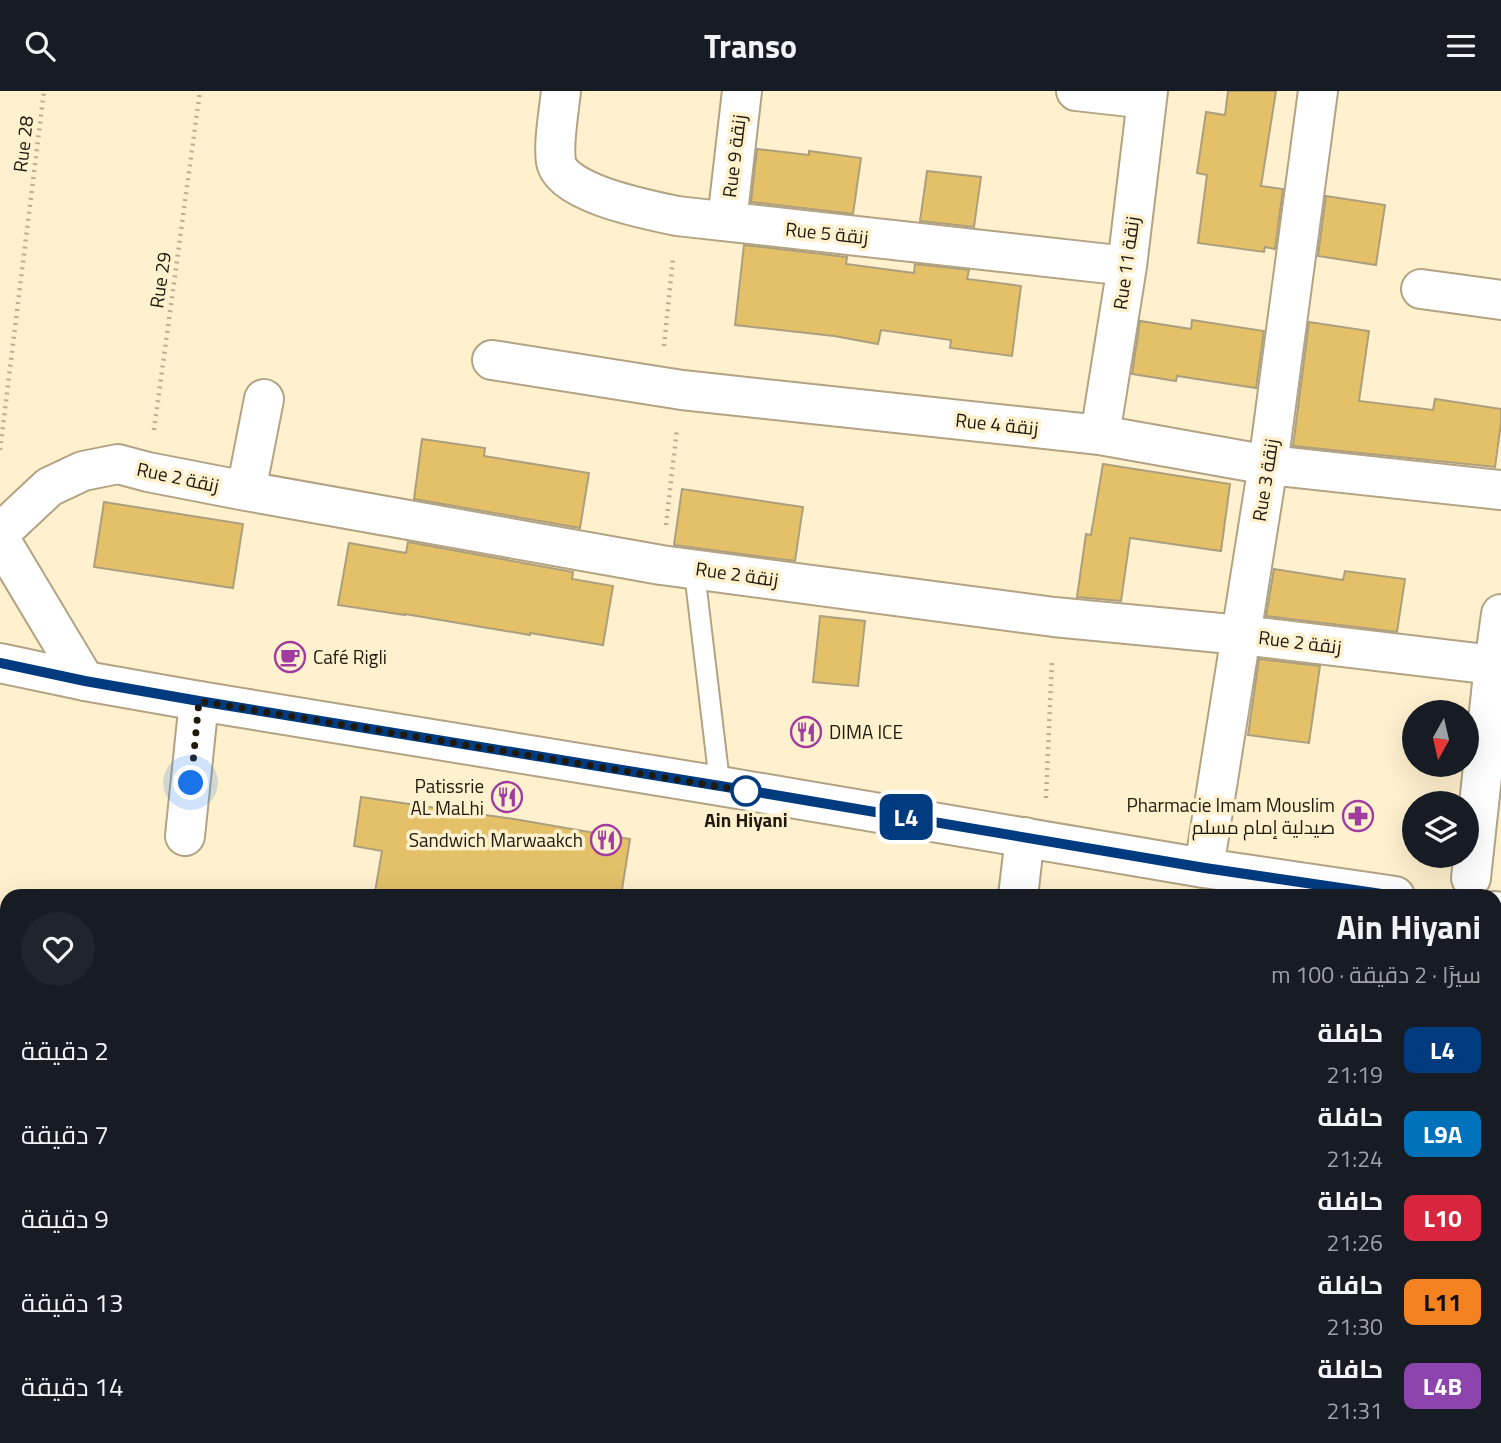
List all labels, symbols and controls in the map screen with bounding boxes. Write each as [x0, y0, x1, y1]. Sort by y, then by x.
text: Transo [704, 22, 797, 70]
icon: search [21, 27, 59, 65]
icon: menu [1442, 27, 1480, 65]
street label: Rue 9 زنقة [714, 113, 753, 199]
street label: Rue 28 [5, 114, 40, 174]
street label: Rue 5 زنقة [784, 214, 870, 251]
street label: Rue 11 زنقة [1105, 214, 1146, 312]
street label: Rue 29 [141, 250, 178, 310]
street label: Rue 4 زنقة [954, 405, 1040, 442]
street label: Rue 3 زنقة [1244, 436, 1285, 523]
street label: Rue 2 زنقة [134, 454, 222, 499]
street label: Rue 2 زنقة [694, 553, 780, 594]
street label: Rue 2 زنقة [1257, 622, 1343, 661]
cafe icon: Café Rigli [273, 640, 307, 674]
place label: Café Rigli [313, 642, 387, 671]
north arrow [1402, 700, 1479, 777]
map controls [1402, 700, 1479, 868]
restaurant icon: DIMA ICE [789, 715, 823, 749]
place label: DIMA ICE [829, 717, 903, 746]
your location [173, 765, 208, 800]
place label: Patissrie AL MaLhi [410, 771, 484, 822]
marker: Ain Hiyani [731, 776, 761, 806]
restaurant icon: Patissrie AL MaLhi [490, 780, 524, 814]
place label: Pharmacie Imam Mouslim صيدلية إمام مسلم [1126, 790, 1335, 841]
button: layers [1402, 791, 1479, 868]
line badge: L4 [874, 794, 937, 840]
text: L4 [894, 799, 918, 835]
pharmacy icon: Pharmacie Imam Mouslim صيدلية إمام مسلم [1341, 799, 1375, 833]
place label: Ain Hiyani [704, 805, 788, 834]
restaurant icon: Sandwich Marwaakch [589, 823, 623, 857]
place label: Sandwich Marwaakch [409, 825, 583, 854]
text: Ain Hiyani [1336, 902, 1481, 952]
button: heart [21, 912, 95, 986]
text: سيرًا · 2 دقيقة · 100 m [1271, 957, 1481, 992]
text: حافلة [1318, 1013, 1383, 1052]
text: 2 دقيقة [21, 1031, 109, 1070]
text: L4 [1430, 1032, 1455, 1068]
text: 21:19 [1326, 1057, 1383, 1092]
text: حافلة [1318, 1097, 1383, 1136]
text: 7 دقيقة [21, 1115, 109, 1154]
text: L9A [1423, 1116, 1462, 1152]
text: 21:24 [1326, 1141, 1383, 1176]
text: حافلة [1318, 1181, 1383, 1220]
text: 9 دقيقة [21, 1199, 109, 1238]
text: L10 [1423, 1200, 1462, 1236]
text: 21:26 [1326, 1225, 1383, 1260]
text: حافلة [1318, 1265, 1383, 1304]
text: 13 دقيقة [21, 1283, 123, 1322]
text: L11 [1423, 1284, 1462, 1320]
text: 21:30 [1326, 1309, 1383, 1344]
text: حافلة [1318, 1349, 1383, 1388]
text: 14 دقيقة [21, 1367, 123, 1406]
text: L4B [1423, 1368, 1462, 1404]
text: 21:31 [1326, 1393, 1383, 1428]

